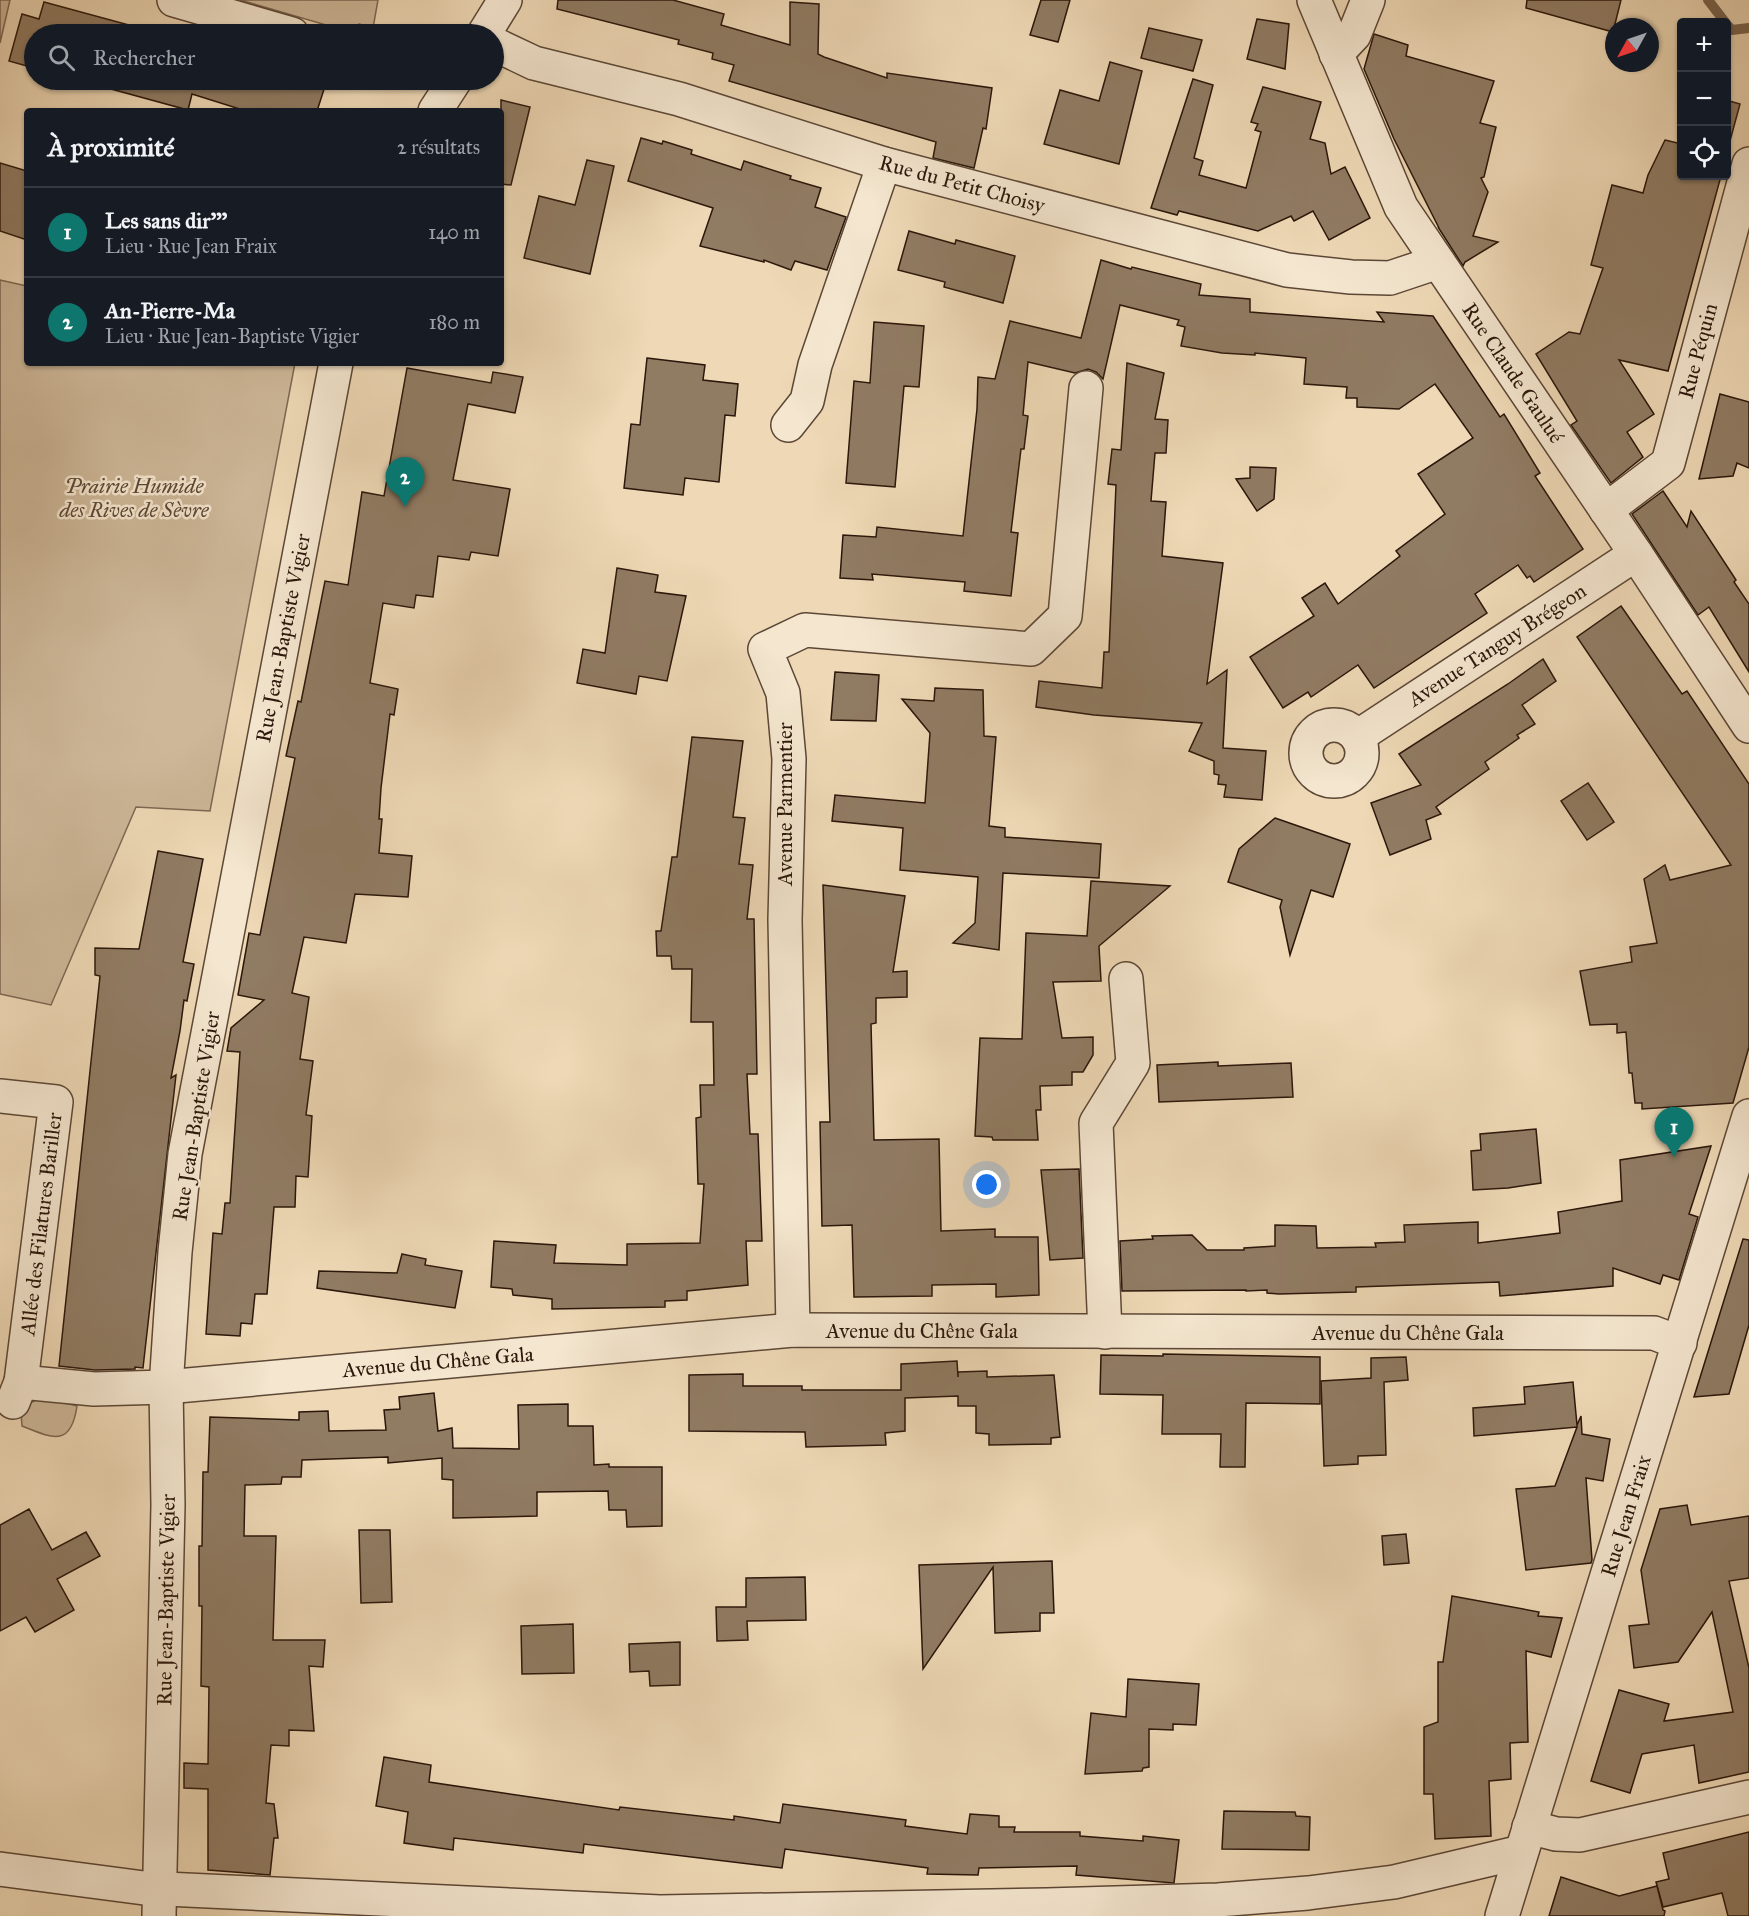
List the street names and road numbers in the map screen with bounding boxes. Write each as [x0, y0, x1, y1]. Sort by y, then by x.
street label: Rue du Petit Choisy [876, 149, 1049, 219]
street label: Rue Claude Gaulué [1456, 298, 1570, 448]
street label: Rue Péquin [1673, 300, 1723, 402]
street label: Rue Jean-Baptiste Vigier [250, 531, 316, 745]
street label: Avenue Tanguy Brégeon [1402, 578, 1591, 713]
street label: Avenue Parmentier [772, 722, 798, 887]
street label: Rue Jean-Baptiste Vigier [167, 1009, 225, 1223]
street label: Allée des Filatures Bariller [14, 1111, 68, 1338]
street label: Avenue du Chêne Gala [825, 1318, 1018, 1344]
street label: Avenue du Chêne Gala [1311, 1320, 1504, 1346]
street label: Avenue du Chêne Gala [340, 1341, 535, 1383]
street label: Rue Jean Fraix [1595, 1451, 1657, 1580]
street label: Rue Jean-Baptiste Vigier [151, 1494, 181, 1706]

